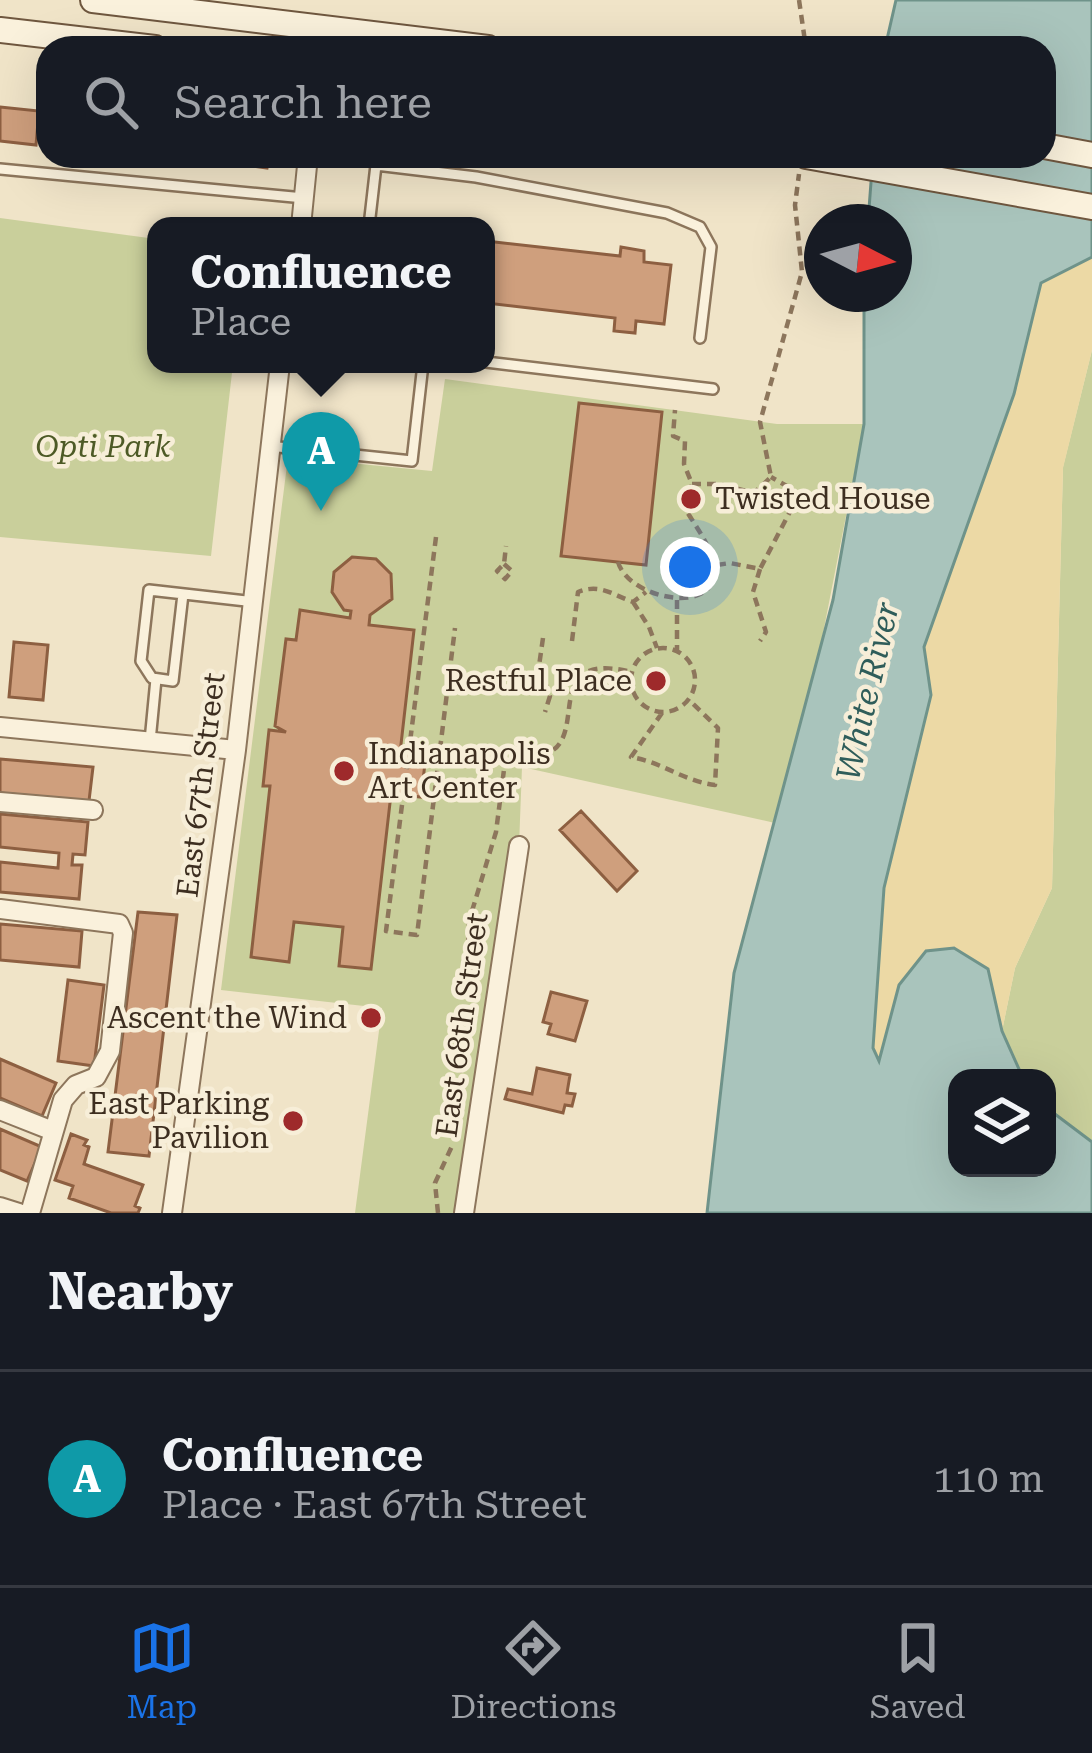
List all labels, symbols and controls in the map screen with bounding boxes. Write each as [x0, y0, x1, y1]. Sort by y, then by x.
search box [36, 36, 1056, 168]
icon: search [78, 69, 144, 135]
text: Search here [174, 76, 432, 129]
north arrow [804, 204, 912, 312]
popup [147, 217, 495, 373]
text: Confluence [190, 246, 452, 299]
text: Place [190, 299, 291, 345]
pin: A [282, 412, 360, 511]
park label: Opti Park [35, 429, 171, 464]
place label: Twisted House [715, 481, 931, 516]
marker: Twisted House [678, 486, 704, 512]
your location [660, 537, 720, 597]
water label: White River [828, 598, 907, 784]
place label: Restful Place [445, 663, 632, 698]
marker: Restful Place [643, 668, 669, 694]
street label: East 67th Street [169, 670, 232, 899]
place label: Indianapolis Art Center [368, 736, 551, 805]
marker: Indianapolis Art Center [331, 758, 357, 784]
street label: East 68th Street [428, 910, 495, 1140]
place label: Ascent the Wind [107, 1000, 347, 1035]
marker: Ascent the Wind [358, 1005, 384, 1031]
map controls [948, 1069, 1056, 1177]
button: layers [948, 1069, 1056, 1177]
place label: East Parking Pavilion [88, 1086, 269, 1155]
marker: East Parking Pavilion [280, 1108, 306, 1134]
text: Nearby [48, 1262, 233, 1321]
text: Confluence [162, 1429, 423, 1482]
text: A [73, 1456, 101, 1502]
text: 110 m [933, 1456, 1044, 1502]
text: Place · East 67th Street [162, 1482, 587, 1528]
tab: Map [127, 1615, 197, 1726]
tab: Directions [450, 1615, 616, 1726]
tab: Saved [870, 1615, 965, 1726]

